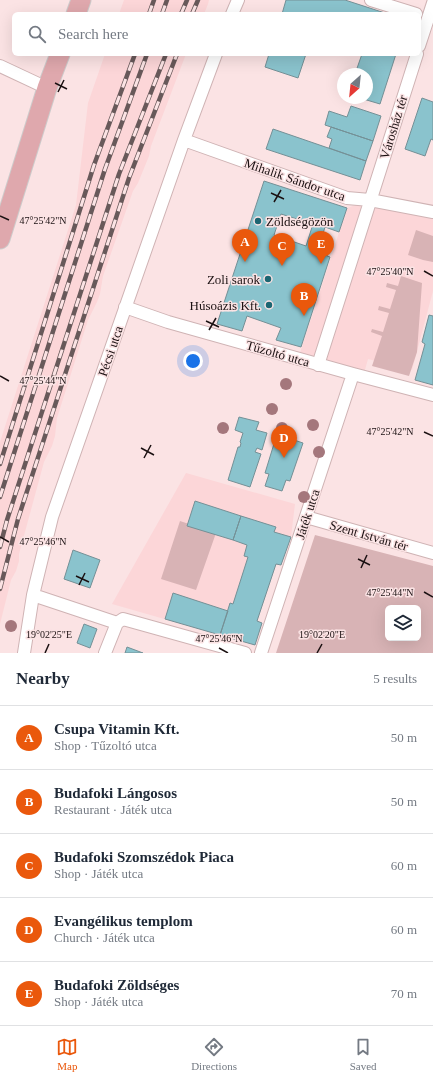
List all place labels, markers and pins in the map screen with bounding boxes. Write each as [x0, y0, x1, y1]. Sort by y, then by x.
place label: Zöldségözön [266, 214, 334, 229]
marker: Zöldségözön [253, 216, 263, 226]
pin: A [232, 229, 258, 262]
pin: E [308, 231, 334, 264]
pin: C [269, 233, 295, 266]
place label: Zoli sarok [207, 272, 260, 287]
marker: Zoli sarok [263, 274, 273, 284]
pin: B [291, 283, 317, 316]
place label: Húsoázis Kft. [190, 298, 261, 313]
marker: Húsoázis Kft. [264, 300, 274, 310]
pin: D [271, 425, 297, 458]

